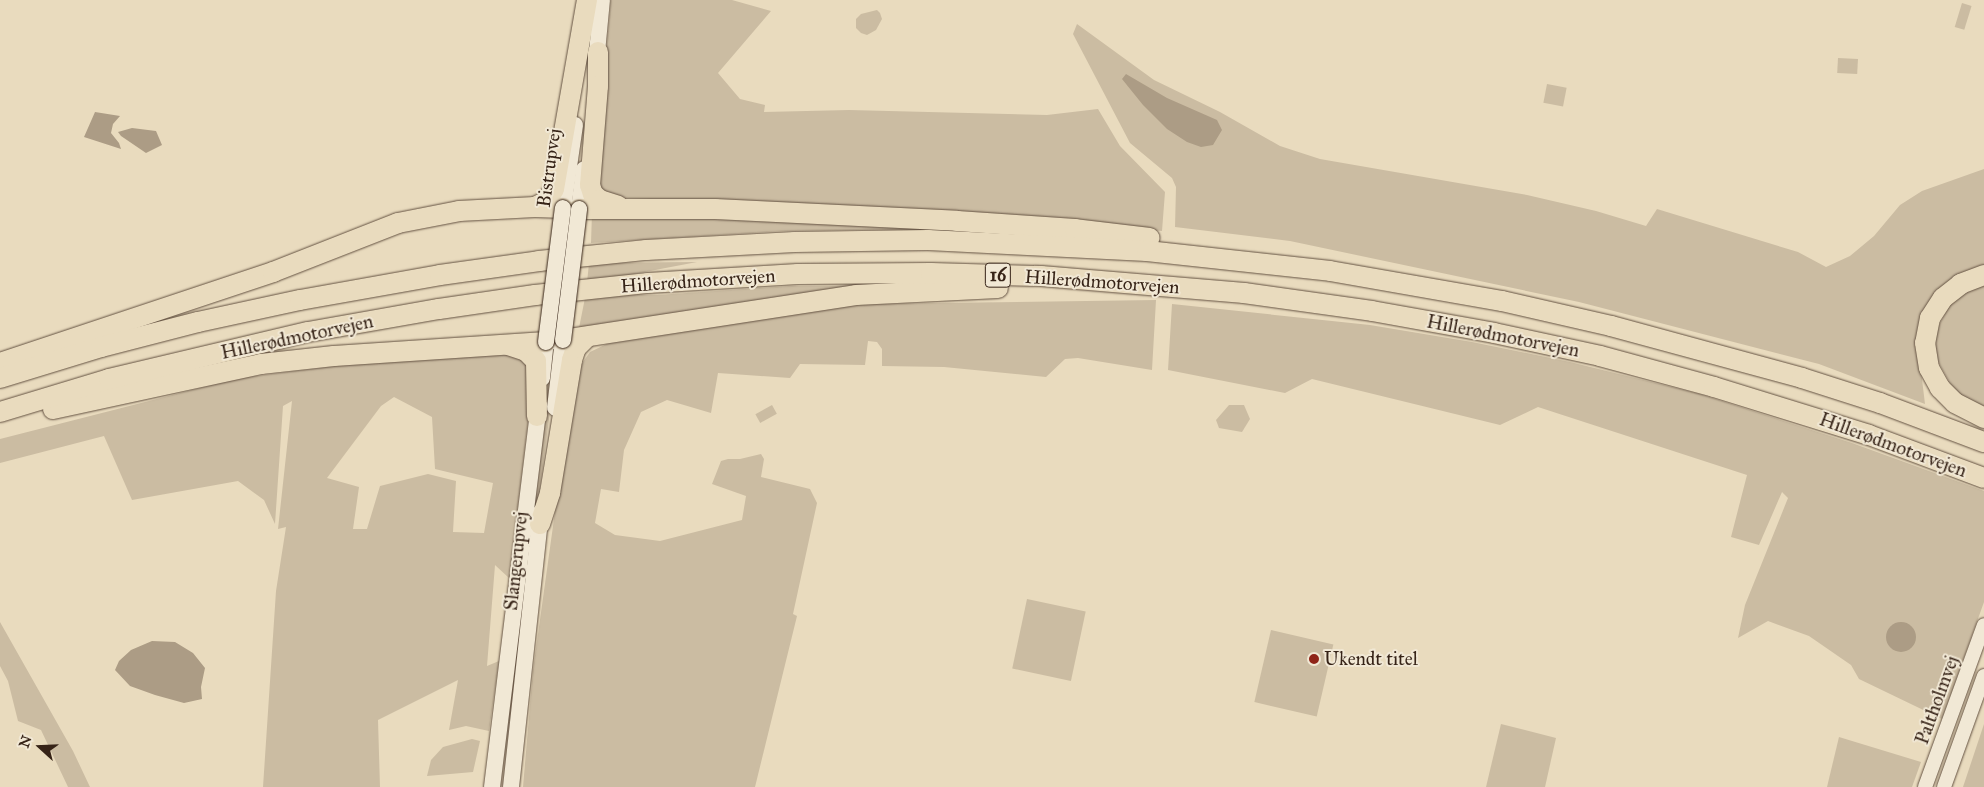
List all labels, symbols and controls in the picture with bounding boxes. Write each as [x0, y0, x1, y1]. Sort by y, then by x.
street label: Bistrupvej [532, 127, 566, 209]
road number: 16 [984, 260, 1012, 290]
street label: Hillerødmotorvejen [620, 264, 776, 298]
street label: Hillerødmotorvejen [1024, 265, 1180, 299]
street label: Hillerødmotorvejen [219, 310, 375, 364]
street label: Hillerødmotorvejen [1425, 310, 1581, 362]
street label: Hillerødmotorvejen [1816, 408, 1970, 482]
street label: Slangerupvej [499, 510, 533, 612]
place label: Ukendt titel [1324, 648, 1418, 670]
marker: Ukendt titel [1308, 653, 1320, 665]
street label: Paltholmvej [1910, 653, 1964, 747]
north arrow [15, 722, 65, 772]
text: N [15, 733, 35, 750]

